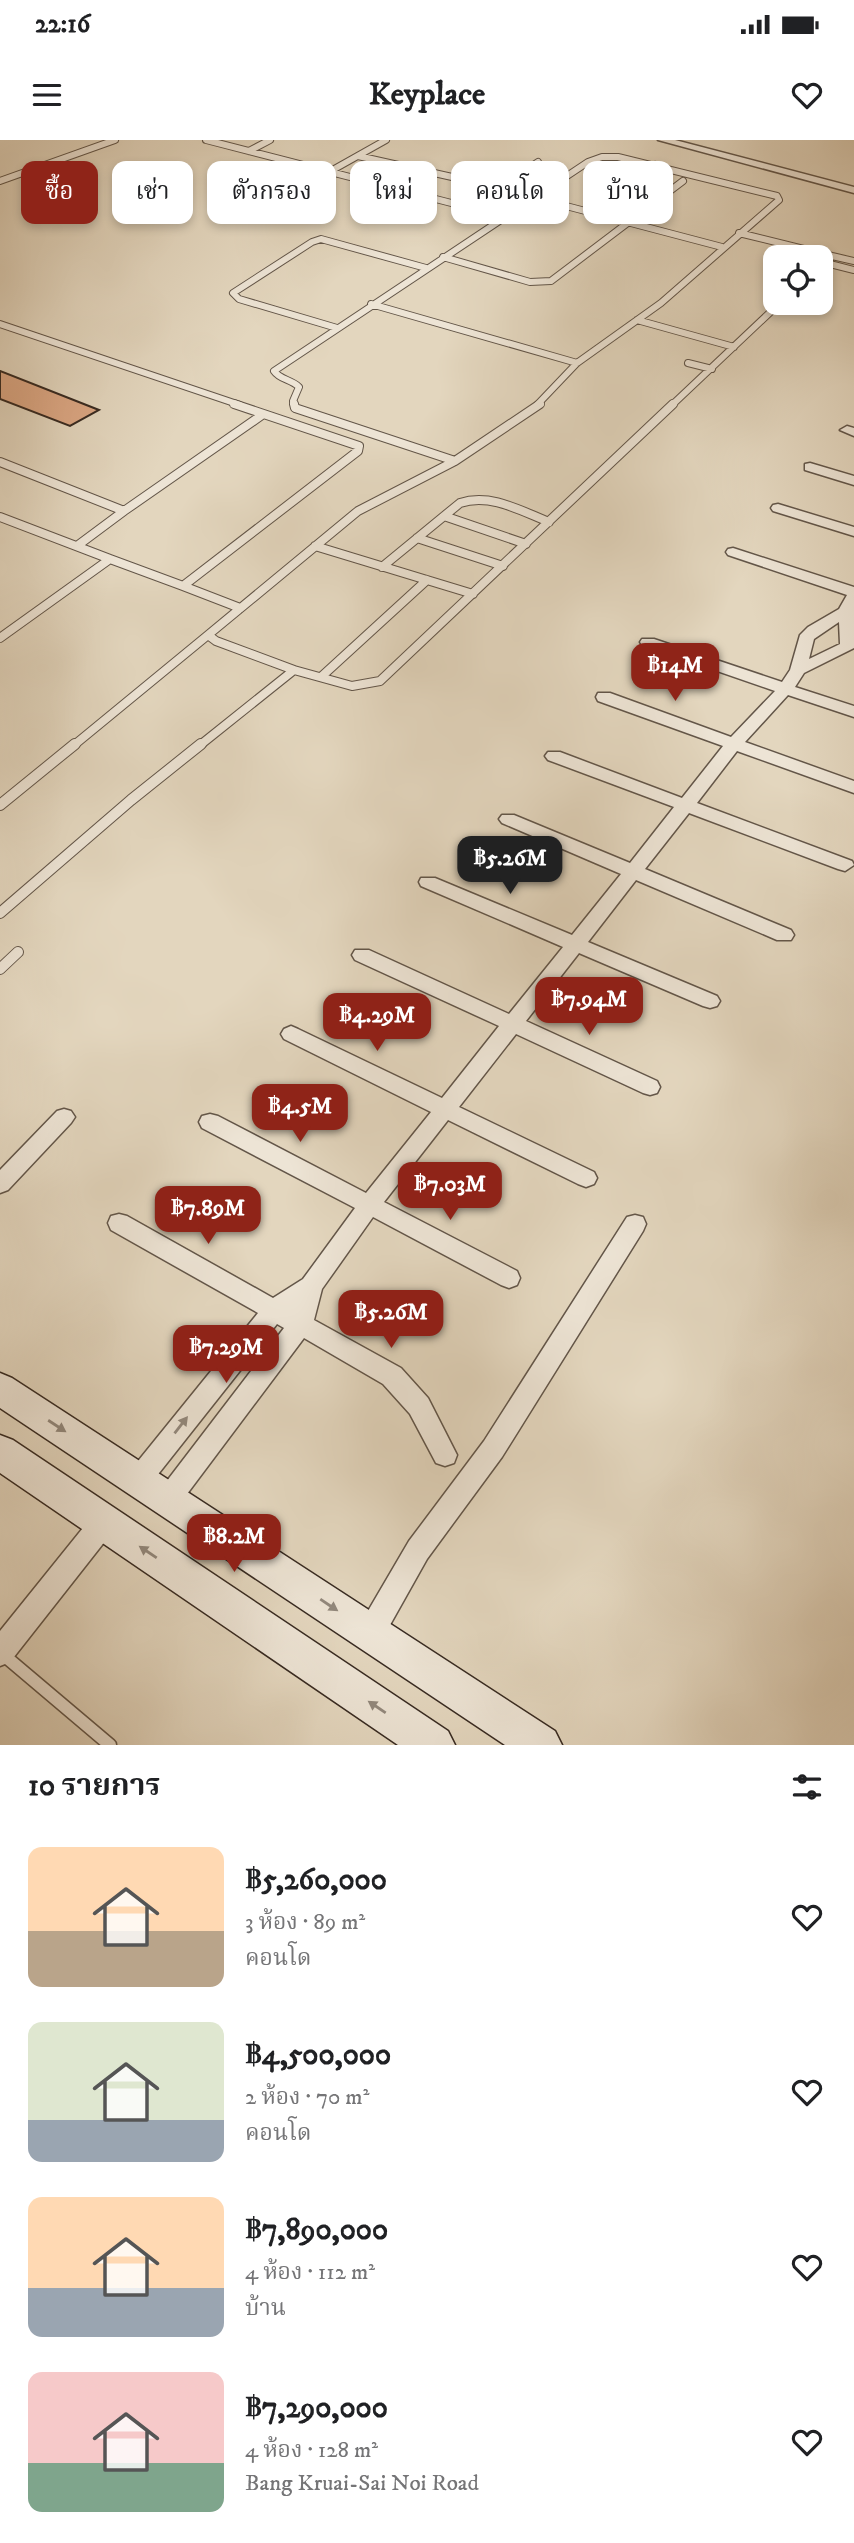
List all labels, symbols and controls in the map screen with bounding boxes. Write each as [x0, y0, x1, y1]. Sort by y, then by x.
text: 22:16 [35, 8, 90, 41]
text: Keyplace [369, 75, 485, 115]
icon: menu [28, 76, 66, 114]
icon: heart [788, 76, 826, 114]
chip: ซื้อ [21, 161, 98, 224]
chip: เช่า [112, 161, 193, 224]
chip: ตัวกรอง [207, 161, 336, 224]
chip: ใหม่ [350, 161, 437, 224]
chip: คอนโด [451, 161, 569, 224]
chip: บ้าน [583, 161, 673, 224]
map controls [763, 245, 833, 315]
button: locate [763, 245, 833, 315]
pin: ฿14M [634, 644, 716, 703]
text: ฿14M [647, 651, 703, 680]
pin: ฿5.26M [453, 836, 567, 896]
text: ฿5.26M [473, 844, 547, 873]
pin: ฿7.94M [532, 978, 646, 1037]
text: ฿7.94M [551, 985, 627, 1014]
pin: ฿4.29M [320, 993, 434, 1053]
text: ฿4.29M [339, 1001, 415, 1030]
pin: ฿4.5M [251, 1084, 349, 1144]
text: ฿4.5M [268, 1092, 332, 1121]
pin: ฿7.03M [393, 1163, 507, 1222]
text: ฿7.03M [414, 1170, 486, 1199]
pin: ฿7.89M [151, 1186, 265, 1246]
text: ฿7.89M [171, 1194, 245, 1223]
pin: ฿5.26M [334, 1290, 448, 1350]
text: ฿5.26M [354, 1298, 428, 1327]
pin: ฿7.29M [169, 1326, 283, 1385]
text: ฿7.29M [189, 1333, 263, 1362]
one-way arrow [174, 1416, 188, 1434]
one-way arrow [48, 1419, 67, 1432]
pin: ฿8.2M [185, 1514, 283, 1574]
text: ฿8.2M [203, 1522, 265, 1551]
one-way arrow [139, 1545, 157, 1559]
one-way arrow [320, 1598, 338, 1612]
one-way arrow [368, 1701, 387, 1714]
text: 10 รายการ [28, 1768, 160, 1805]
icon: filters [788, 1768, 826, 1806]
text: ฿5,260,000 [245, 1862, 387, 1899]
icon: home [84, 1875, 168, 1959]
icon: heart [788, 1898, 826, 1936]
text: 3 ห้อง · 89 m² [245, 1908, 365, 1937]
text: คอนโด [245, 1944, 312, 1973]
text: ฿4,500,000 [245, 2037, 391, 2074]
icon: home [84, 2050, 168, 2134]
icon: heart [788, 2073, 826, 2111]
text: 2 ห้อง · 70 m² [245, 2083, 369, 2112]
text: คอนโด [245, 2119, 312, 2148]
text: ฿7,890,000 [245, 2212, 388, 2249]
icon: home [84, 2225, 168, 2309]
icon: heart [788, 2248, 826, 2286]
text: 4 ห้อง · 112 m² [245, 2258, 375, 2287]
text: บ้าน [245, 2294, 286, 2323]
text: ฿7,290,000 [245, 2390, 388, 2427]
icon: home [84, 2400, 168, 2484]
icon: heart [788, 2423, 826, 2461]
text: 4 ห้อง · 128 m² [245, 2436, 378, 2465]
text: Bang Kruai-Sai Noi Road [245, 2469, 479, 2498]

